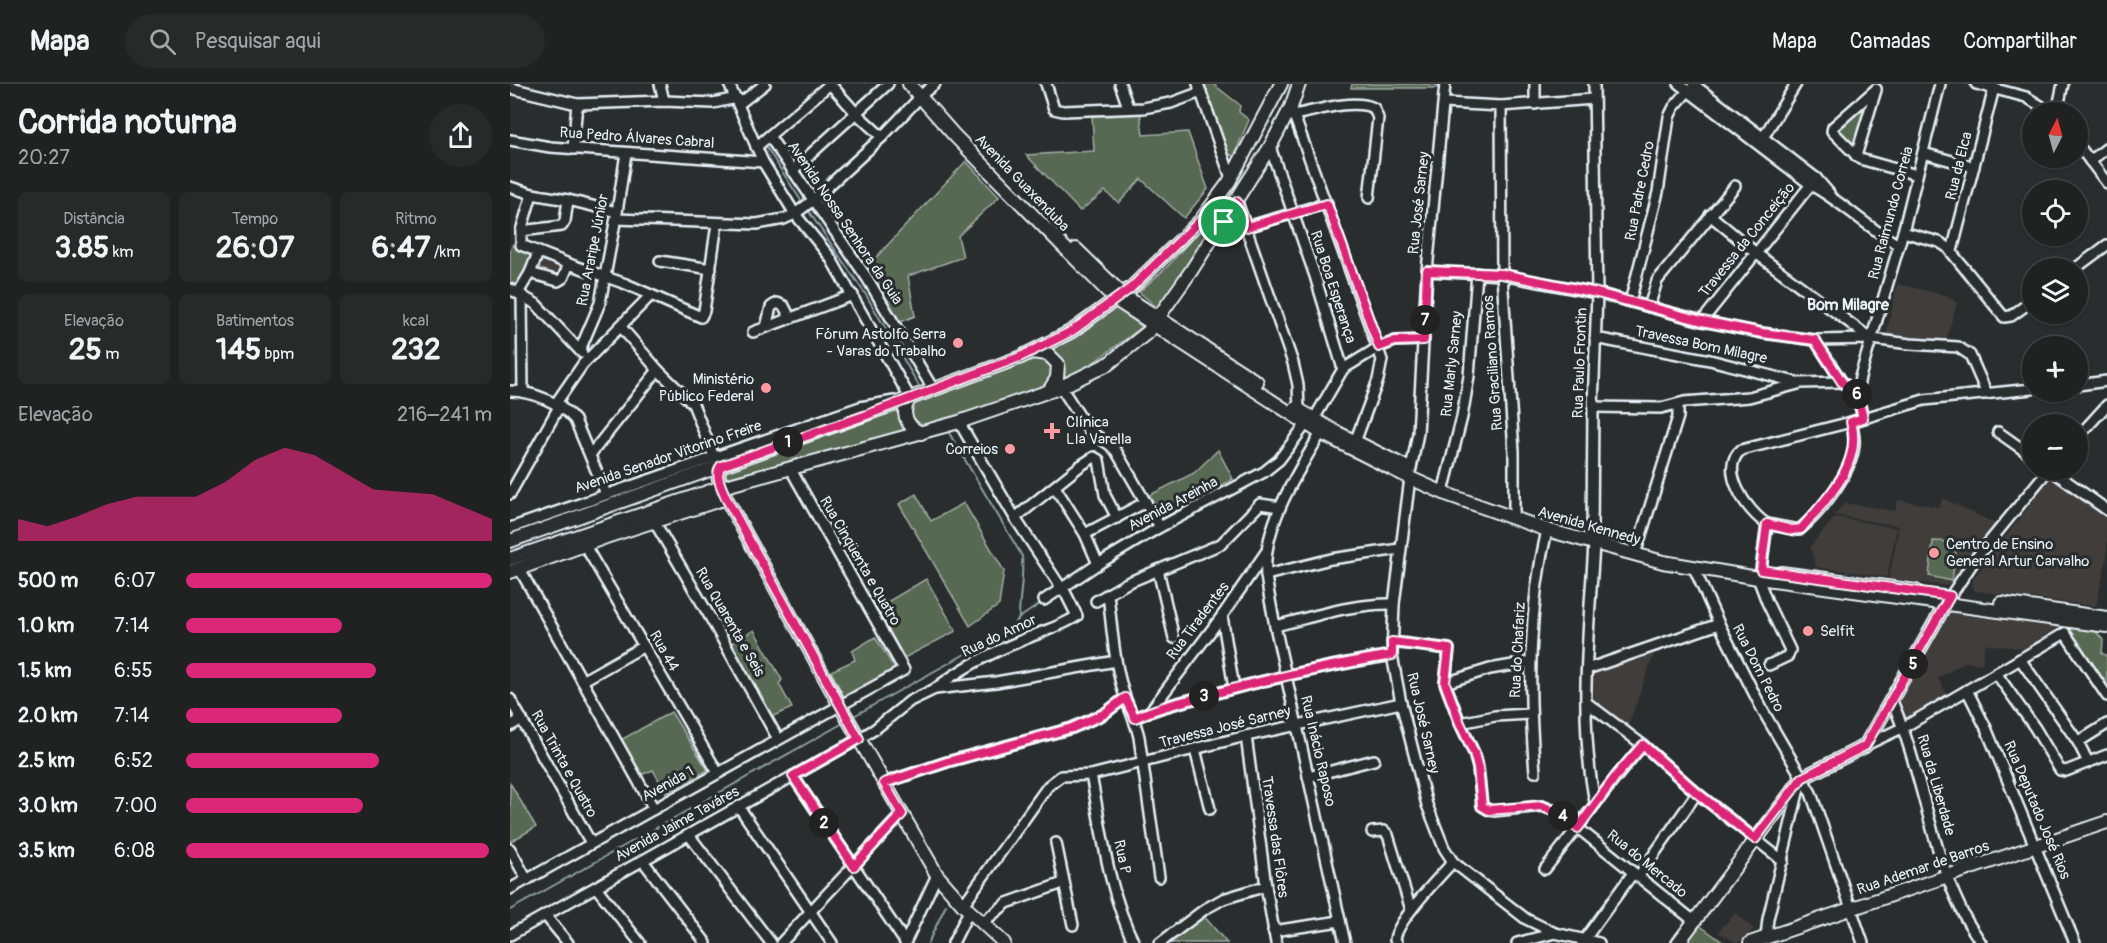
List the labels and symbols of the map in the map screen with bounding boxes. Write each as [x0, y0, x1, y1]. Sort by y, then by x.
north arrow [2022, 102, 2088, 168]
street label: Rua Pedro Álvares Cabral [559, 123, 715, 153]
street label: Avenida Guaxenduba [971, 130, 1073, 236]
street label: Rua da Elca [1941, 130, 1977, 202]
street label: Avenida Nossa Senhora da Guia [783, 138, 907, 308]
street label: Rua Padre Cedro [1621, 139, 1659, 243]
street label: Rua Raimundo Correia [1864, 144, 1918, 282]
street label: Rua José Sarney [1404, 150, 1434, 255]
street label: Travessa da Conceição [1695, 179, 1799, 301]
street label: Rua Araripe Júnior [573, 192, 613, 308]
pin [1198, 196, 1249, 247]
street label: Rua Boa Esperança [1306, 228, 1360, 346]
street label: Rua Graciliano Ramos [1479, 294, 1507, 431]
district label: Bom Milagre [1807, 295, 1890, 315]
pin: 7 [1410, 305, 1440, 335]
street label: Rua Paulo Frontin [1569, 307, 1591, 419]
street label: Rua Marly Sarney [1437, 310, 1467, 418]
street label: Travessa Bom Milagre [1633, 322, 1769, 368]
place label: Fórum Astolfo Serra - Varas do Trabalho [815, 325, 946, 361]
marker: Fórum Astolfo Serra - Varas do Trabalho [951, 336, 965, 350]
place label: Ministério Público Federal [659, 370, 754, 406]
pin: 6 [1842, 379, 1872, 409]
marker: Ministério Público Federal [759, 381, 773, 395]
place label: Clínica LIa Varella [1066, 413, 1131, 449]
street label: Avenida Senador Vitorino Freire [572, 416, 765, 498]
marker: Clínica LIa Varella [1043, 422, 1061, 440]
pin: 1 [773, 427, 803, 457]
place label: Correios [945, 440, 998, 459]
marker: Correios [1003, 442, 1017, 456]
street label: Avenida Areinha [1125, 472, 1221, 536]
street label: Rua Cinqüenta e Quatro [815, 493, 905, 629]
street label: Avenida Kennedy [1536, 502, 1643, 550]
place label: Centro de Ensino General Artur Carvalho [1946, 535, 2089, 571]
marker: Centro de Ensino General Artur Carvalho [1927, 546, 1941, 560]
street label: Rua Quarenta e Seis [691, 564, 769, 680]
street label: Rua Tiradentes [1162, 578, 1234, 664]
street label: Rua do Chafariz [1506, 601, 1530, 699]
street label: Rua do Amor [958, 610, 1040, 662]
street label: Rua Dom Pedro [1728, 621, 1788, 715]
place label: Selfit [1820, 622, 1855, 641]
marker: Selfit [1801, 624, 1815, 638]
street label: Rua 44 [645, 627, 683, 675]
pin: 5 [1898, 649, 1928, 679]
street label: Rua José Sarney [1402, 671, 1444, 776]
pin: 3 [1189, 681, 1219, 711]
street label: Rua Inácio Raposo [1296, 694, 1340, 808]
street label: Travessa José Sarney [1157, 701, 1293, 752]
street label: Rua Trinta e Quatro [527, 707, 601, 821]
street label: Rua da Liberdade [1913, 732, 1960, 838]
street label: Rua Deputado José Rios [1999, 738, 2075, 882]
street label: Avenida 1 [638, 762, 698, 806]
street label: Travessa das Flôres [1257, 775, 1293, 899]
street label: Avenida Jaime Taváres [612, 782, 743, 866]
pin: 4 [1548, 801, 1578, 831]
pin: 2 [809, 808, 839, 838]
street label: Rua do Mercado [1603, 826, 1691, 902]
street label: Rua Ademar de Barros [1854, 836, 1992, 900]
street label: Rua P [1109, 838, 1135, 876]

